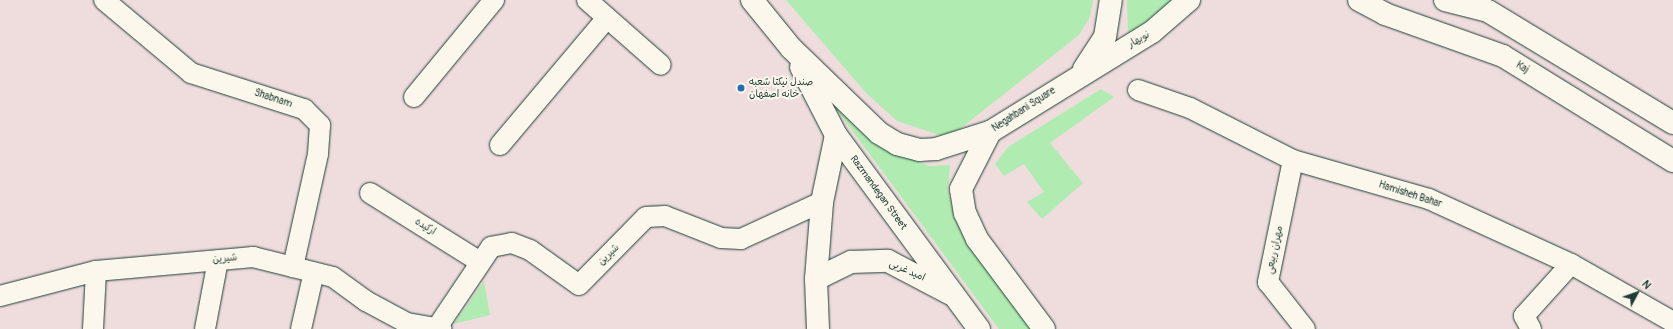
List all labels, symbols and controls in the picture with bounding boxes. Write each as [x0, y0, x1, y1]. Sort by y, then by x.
street label: نوبهار [1126, 29, 1152, 51]
street label: Kaj [1513, 59, 1531, 77]
place label: صندل نیکتا شعبه خانه اصفهان [749, 76, 813, 100]
marker: صندل نیکتا شعبه خانه اصفهان [736, 83, 746, 93]
street label: Negahbani Square [990, 85, 1058, 135]
street label: Shabnam [252, 87, 294, 111]
street label: Razmandegan Street [847, 154, 909, 232]
street label: Hamisheh Bahar [1377, 179, 1443, 211]
street label: ارکیده [412, 216, 438, 238]
street label: مهران ربیعی [1264, 225, 1286, 275]
street label: شیرین [596, 242, 622, 268]
street label: شیرین [212, 252, 238, 266]
street label: امید غربی [887, 258, 927, 284]
north arrow [1617, 273, 1657, 313]
text: N [1639, 278, 1654, 292]

